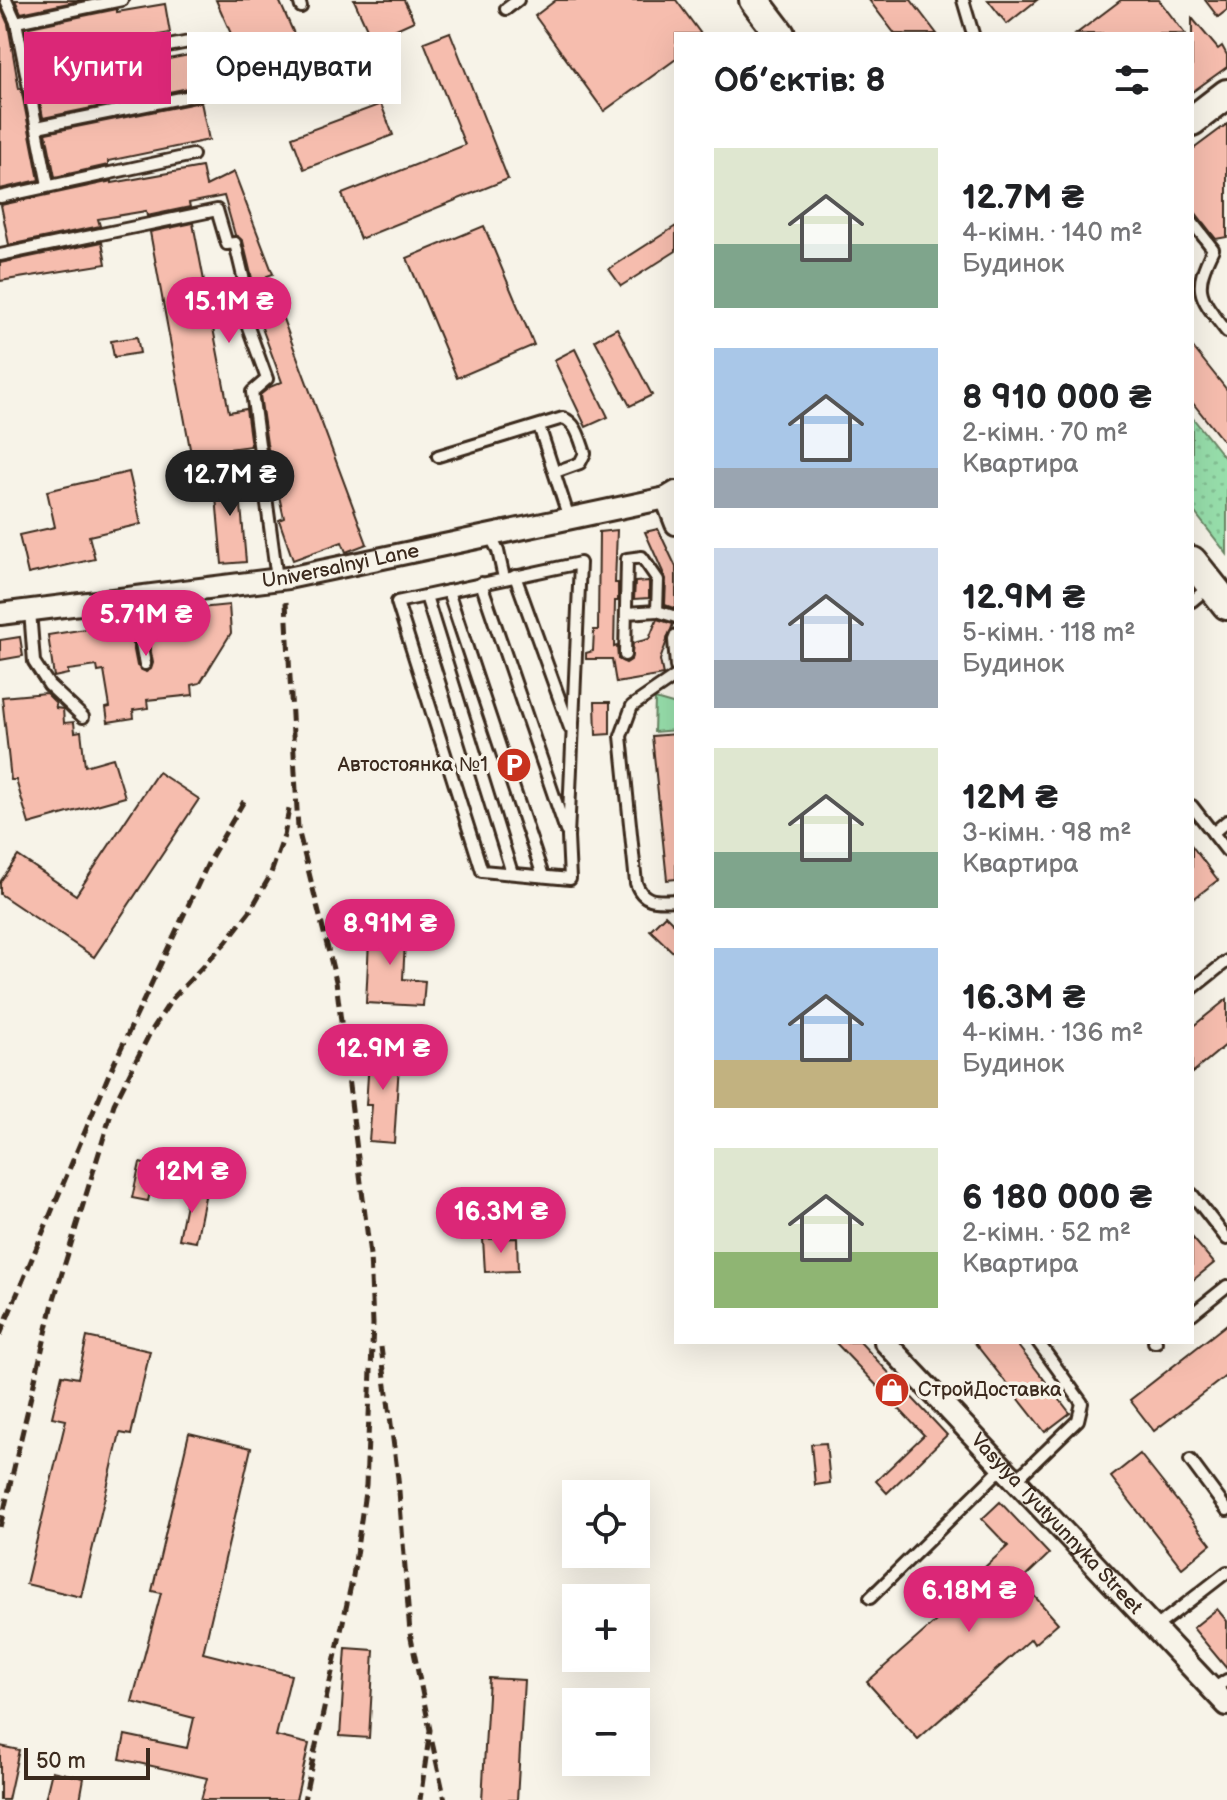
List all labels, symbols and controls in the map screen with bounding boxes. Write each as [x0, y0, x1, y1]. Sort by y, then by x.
chip: Купити [24, 32, 171, 104]
chip: Орендувати [187, 32, 401, 104]
icon: filters [1110, 58, 1154, 102]
text: Об’єктів: 8 [714, 60, 886, 101]
text: 12.7M ₴ [962, 177, 1084, 218]
icon: home [778, 180, 874, 276]
text: 4-кімн. · 140 m² [962, 218, 1142, 249]
text: Будинок [962, 249, 1064, 280]
pin: 15.1M ₴ [155, 277, 303, 345]
text: 15.1M ₴ [184, 287, 274, 318]
text: 8 910 000 ₴ [962, 377, 1152, 418]
icon: home [778, 380, 874, 476]
text: 2-кімн. · 70 m² [962, 418, 1128, 449]
text: Квартира [962, 449, 1079, 480]
pin: 12.7M ₴ [156, 450, 304, 518]
text: 12.7M ₴ [183, 460, 277, 491]
street label: Universalnyi Lane [261, 539, 421, 593]
text: 12.9M ₴ [962, 577, 1085, 618]
icon: home [778, 580, 874, 676]
pin: 5.71M ₴ [72, 590, 220, 658]
text: 5.71M ₴ [100, 600, 192, 631]
text: 5-кімн. · 118 m² [962, 618, 1136, 649]
text: Будинок [962, 649, 1064, 680]
parking icon: Автостоянка №1 [495, 746, 533, 784]
place label: Автостоянка №1 [337, 753, 488, 777]
text: 12M ₴ [962, 777, 1058, 818]
icon: home [778, 780, 874, 876]
text: 3-кімн. · 98 m² [962, 818, 1132, 849]
text: Квартира [962, 849, 1079, 880]
pin: 8.91M ₴ [316, 899, 464, 967]
text: 8.91M ₴ [343, 909, 437, 940]
text: 16.3M ₴ [962, 977, 1085, 1018]
icon: home [778, 980, 874, 1076]
text: 4-кімн. · 136 m² [962, 1018, 1143, 1049]
pin: 12.9M ₴ [309, 1024, 457, 1092]
text: 12.9M ₴ [336, 1034, 430, 1065]
text: Будинок [962, 1049, 1064, 1080]
pin: 12M ₴ [136, 1147, 248, 1215]
text: 12M ₴ [155, 1157, 229, 1188]
text: 6 180 000 ₴ [962, 1177, 1152, 1218]
icon: home [778, 1180, 874, 1276]
pin: 16.3M ₴ [427, 1187, 575, 1255]
text: 16.3M ₴ [454, 1197, 548, 1228]
text: 2-кімн. · 52 m² [962, 1218, 1131, 1249]
text: Квартира [962, 1249, 1079, 1280]
shop icon: СтройДоставка [873, 1371, 911, 1409]
place label: СтройДоставка [918, 1378, 1062, 1402]
street label: Vasylya Tyutyunnyka Street [966, 1429, 1147, 1619]
map controls [562, 1480, 650, 1776]
button: locate [562, 1480, 650, 1568]
pin: 6.18M ₴ [895, 1566, 1043, 1634]
text: 6.18M ₴ [922, 1576, 1016, 1607]
button: + [562, 1584, 650, 1672]
button: − [562, 1688, 650, 1776]
scale bar [24, 1744, 150, 1780]
text: 50 m [36, 1748, 86, 1775]

